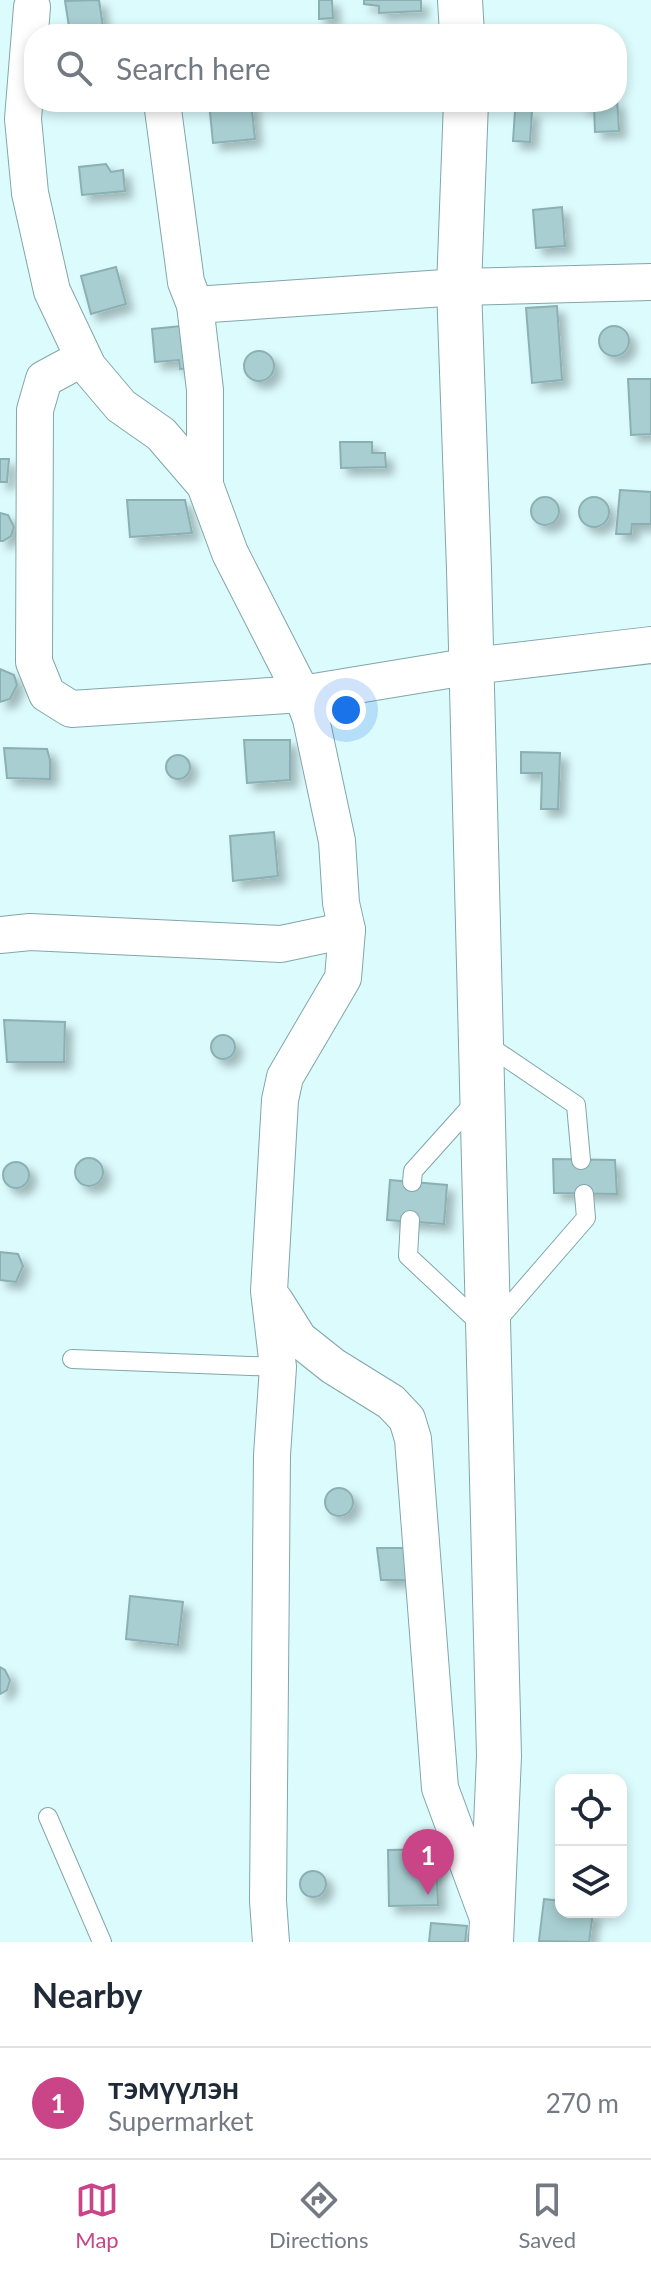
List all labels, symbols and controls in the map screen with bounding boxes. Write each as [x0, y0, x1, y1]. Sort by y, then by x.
search box [24, 24, 627, 112]
icon: search [52, 46, 96, 90]
text: Search here [116, 50, 271, 86]
your location [326, 690, 366, 730]
map controls [555, 1774, 627, 1918]
button: locate [555, 1774, 627, 1846]
pin: 1 [402, 1829, 454, 1895]
button: layers [555, 1846, 627, 1918]
text: Nearby [32, 1974, 143, 2015]
text: тэмүүлэн [108, 2069, 239, 2105]
text: 1 [50, 2087, 66, 2119]
text: 270 m [546, 2087, 619, 2119]
text: Supermarket [108, 2105, 253, 2137]
tab: Map [75, 2178, 119, 2253]
tab: Directions [269, 2178, 368, 2253]
tab: Saved [518, 2178, 576, 2253]

